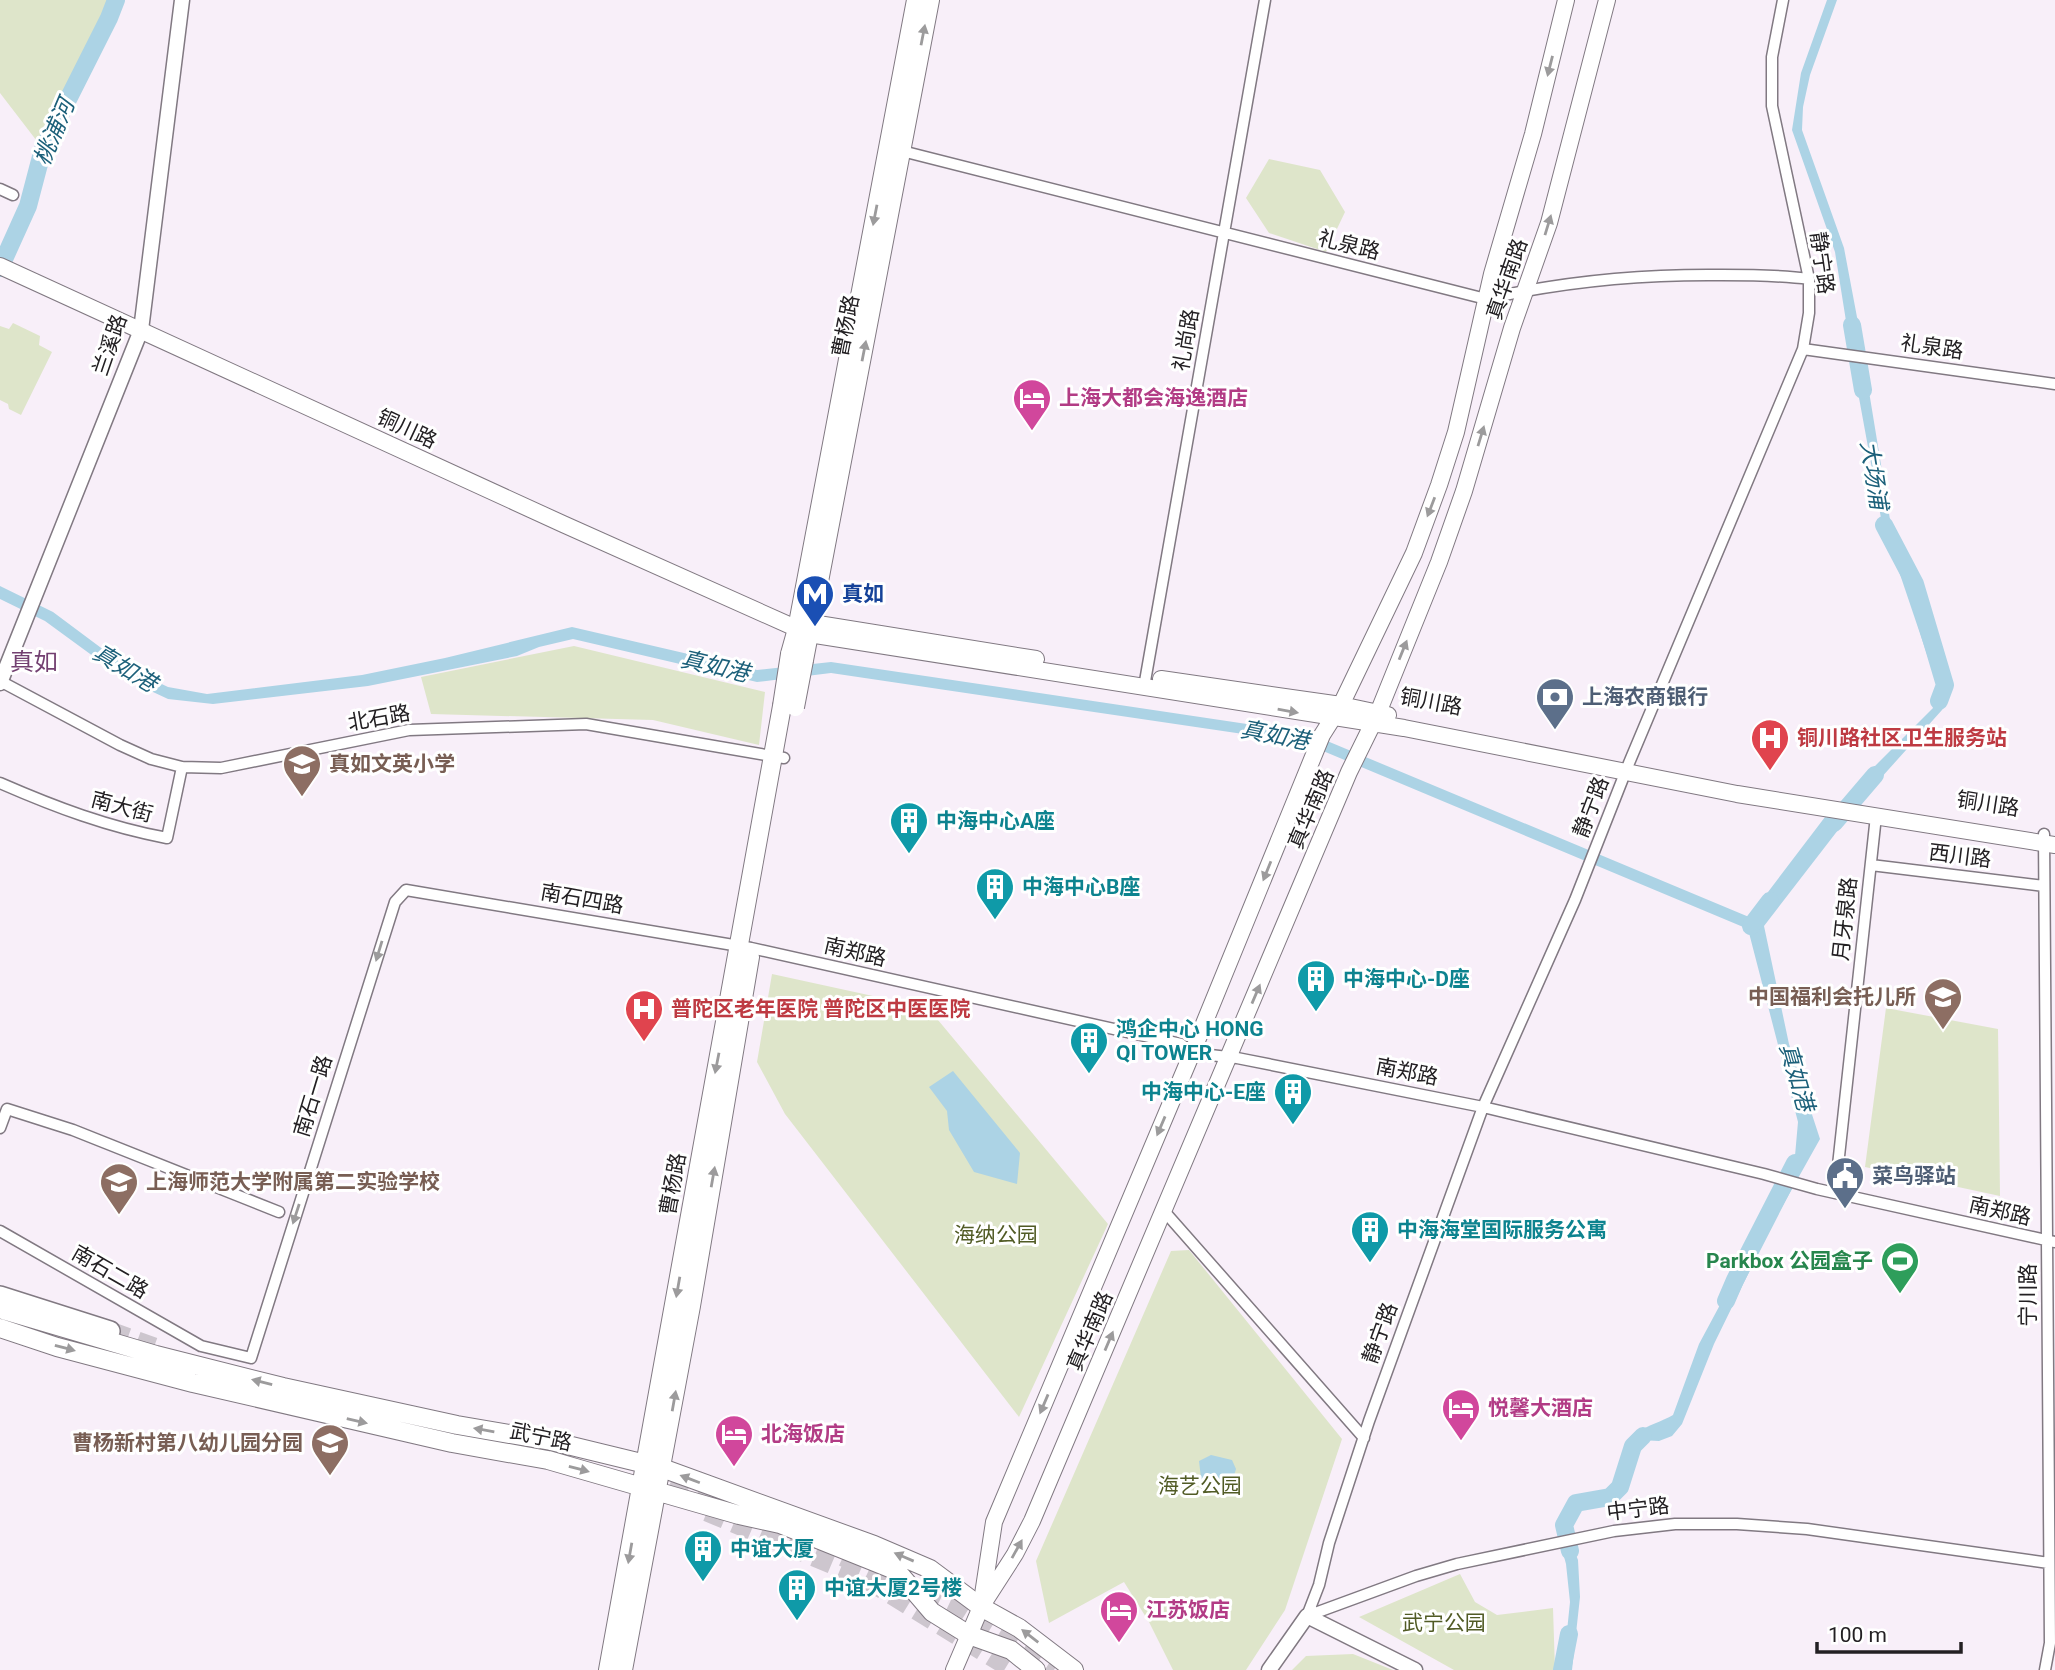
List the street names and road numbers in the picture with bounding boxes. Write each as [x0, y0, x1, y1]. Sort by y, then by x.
street label: 礼泉路 [1316, 226, 1382, 264]
street label: 静宁路 [1806, 230, 1838, 296]
street label: 真华南路 [1482, 235, 1532, 323]
street label: 曹杨路 [828, 293, 864, 359]
street label: 礼尚路 [1169, 307, 1203, 373]
street label: 兰溪路 [88, 311, 132, 379]
street label: 礼泉路 [1899, 331, 1965, 363]
street label: 铜川路 [373, 405, 441, 453]
street label: 铜川路 [1398, 684, 1464, 720]
street label: 北石路 [346, 701, 412, 735]
street label: 真华南路 [1284, 766, 1338, 852]
street label: 静宁路 [1569, 773, 1613, 841]
street label: 南大街 [88, 787, 156, 827]
street label: 铜川路 [1955, 787, 2021, 821]
street label: 西川路 [1927, 840, 1993, 872]
street label: 月牙泉路 [1829, 876, 1861, 962]
street label: 南石四路 [539, 880, 625, 918]
street label: 南郑路 [822, 933, 888, 971]
street label: 南石一路 [289, 1052, 337, 1140]
street label: 南郑路 [1374, 1054, 1440, 1090]
street label: 曹杨路 [656, 1151, 690, 1217]
street label: 南郑路 [1967, 1192, 2033, 1230]
street label: 南石二路 [68, 1241, 152, 1303]
street label: 宁川路 [2016, 1264, 2040, 1327]
street label: 真华南路 [1063, 1288, 1117, 1374]
street label: 静宁路 [1358, 1299, 1402, 1367]
street label: 武宁路 [508, 1419, 574, 1455]
street label: 中宁路 [1605, 1493, 1671, 1525]

